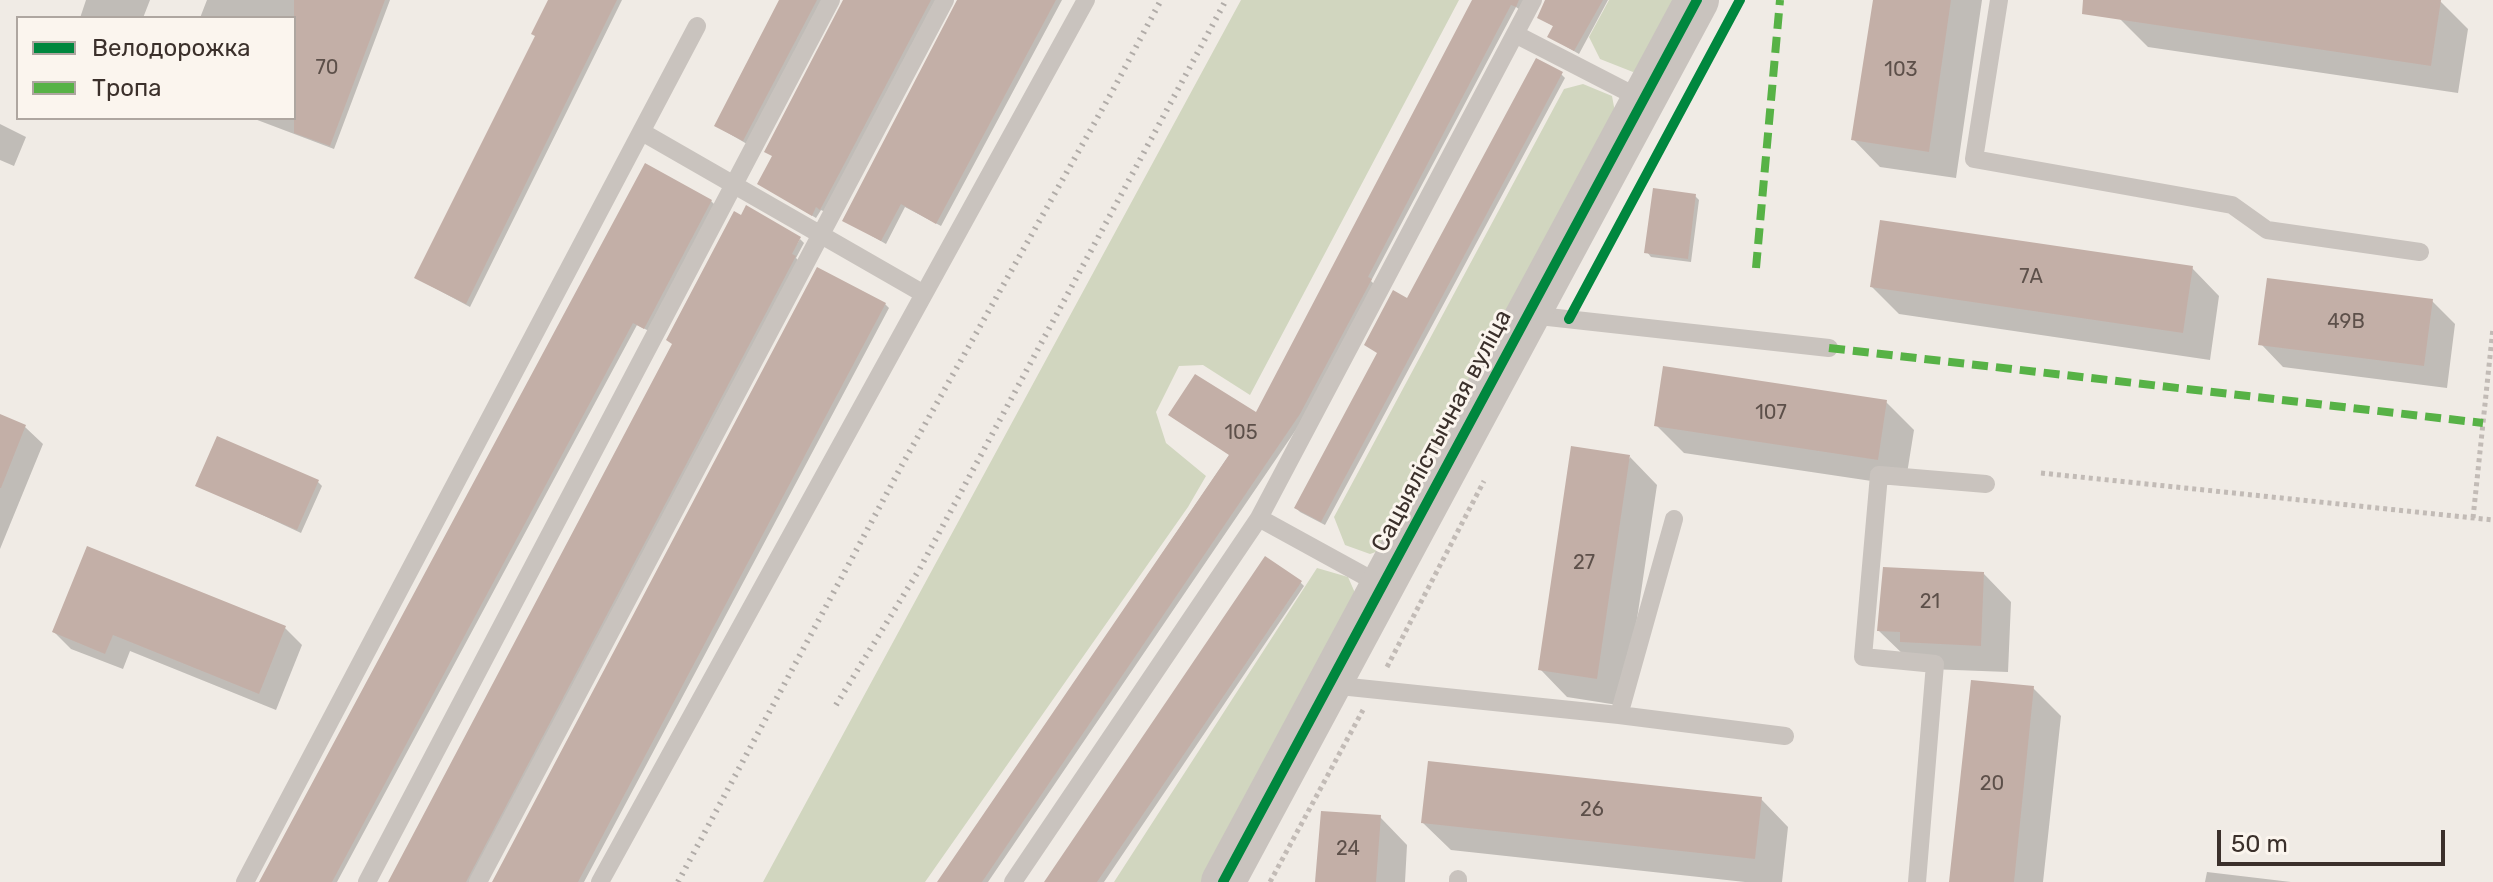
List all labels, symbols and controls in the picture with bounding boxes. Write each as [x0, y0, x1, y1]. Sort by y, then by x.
legend [16, 16, 296, 120]
text: Велодорожка [92, 34, 251, 62]
house number: 70 [316, 56, 338, 80]
house number: 103 [1884, 58, 1918, 82]
text: Тропа [92, 74, 161, 102]
house number: 7А [2019, 265, 2043, 289]
street label: Сацыялістычная вуліца [1366, 305, 1518, 557]
house number: 49В [2327, 310, 2365, 334]
house number: 107 [1755, 401, 1787, 425]
house number: 105 [1224, 421, 1258, 445]
house number: 27 [1573, 551, 1595, 575]
house number: 21 [1920, 590, 1940, 614]
house number: 20 [1980, 772, 2004, 796]
house number: 26 [1580, 798, 1604, 822]
scale bar [2221, 814, 2449, 864]
text: 50 m [2231, 830, 2288, 858]
house number: 24 [1336, 837, 1360, 861]

